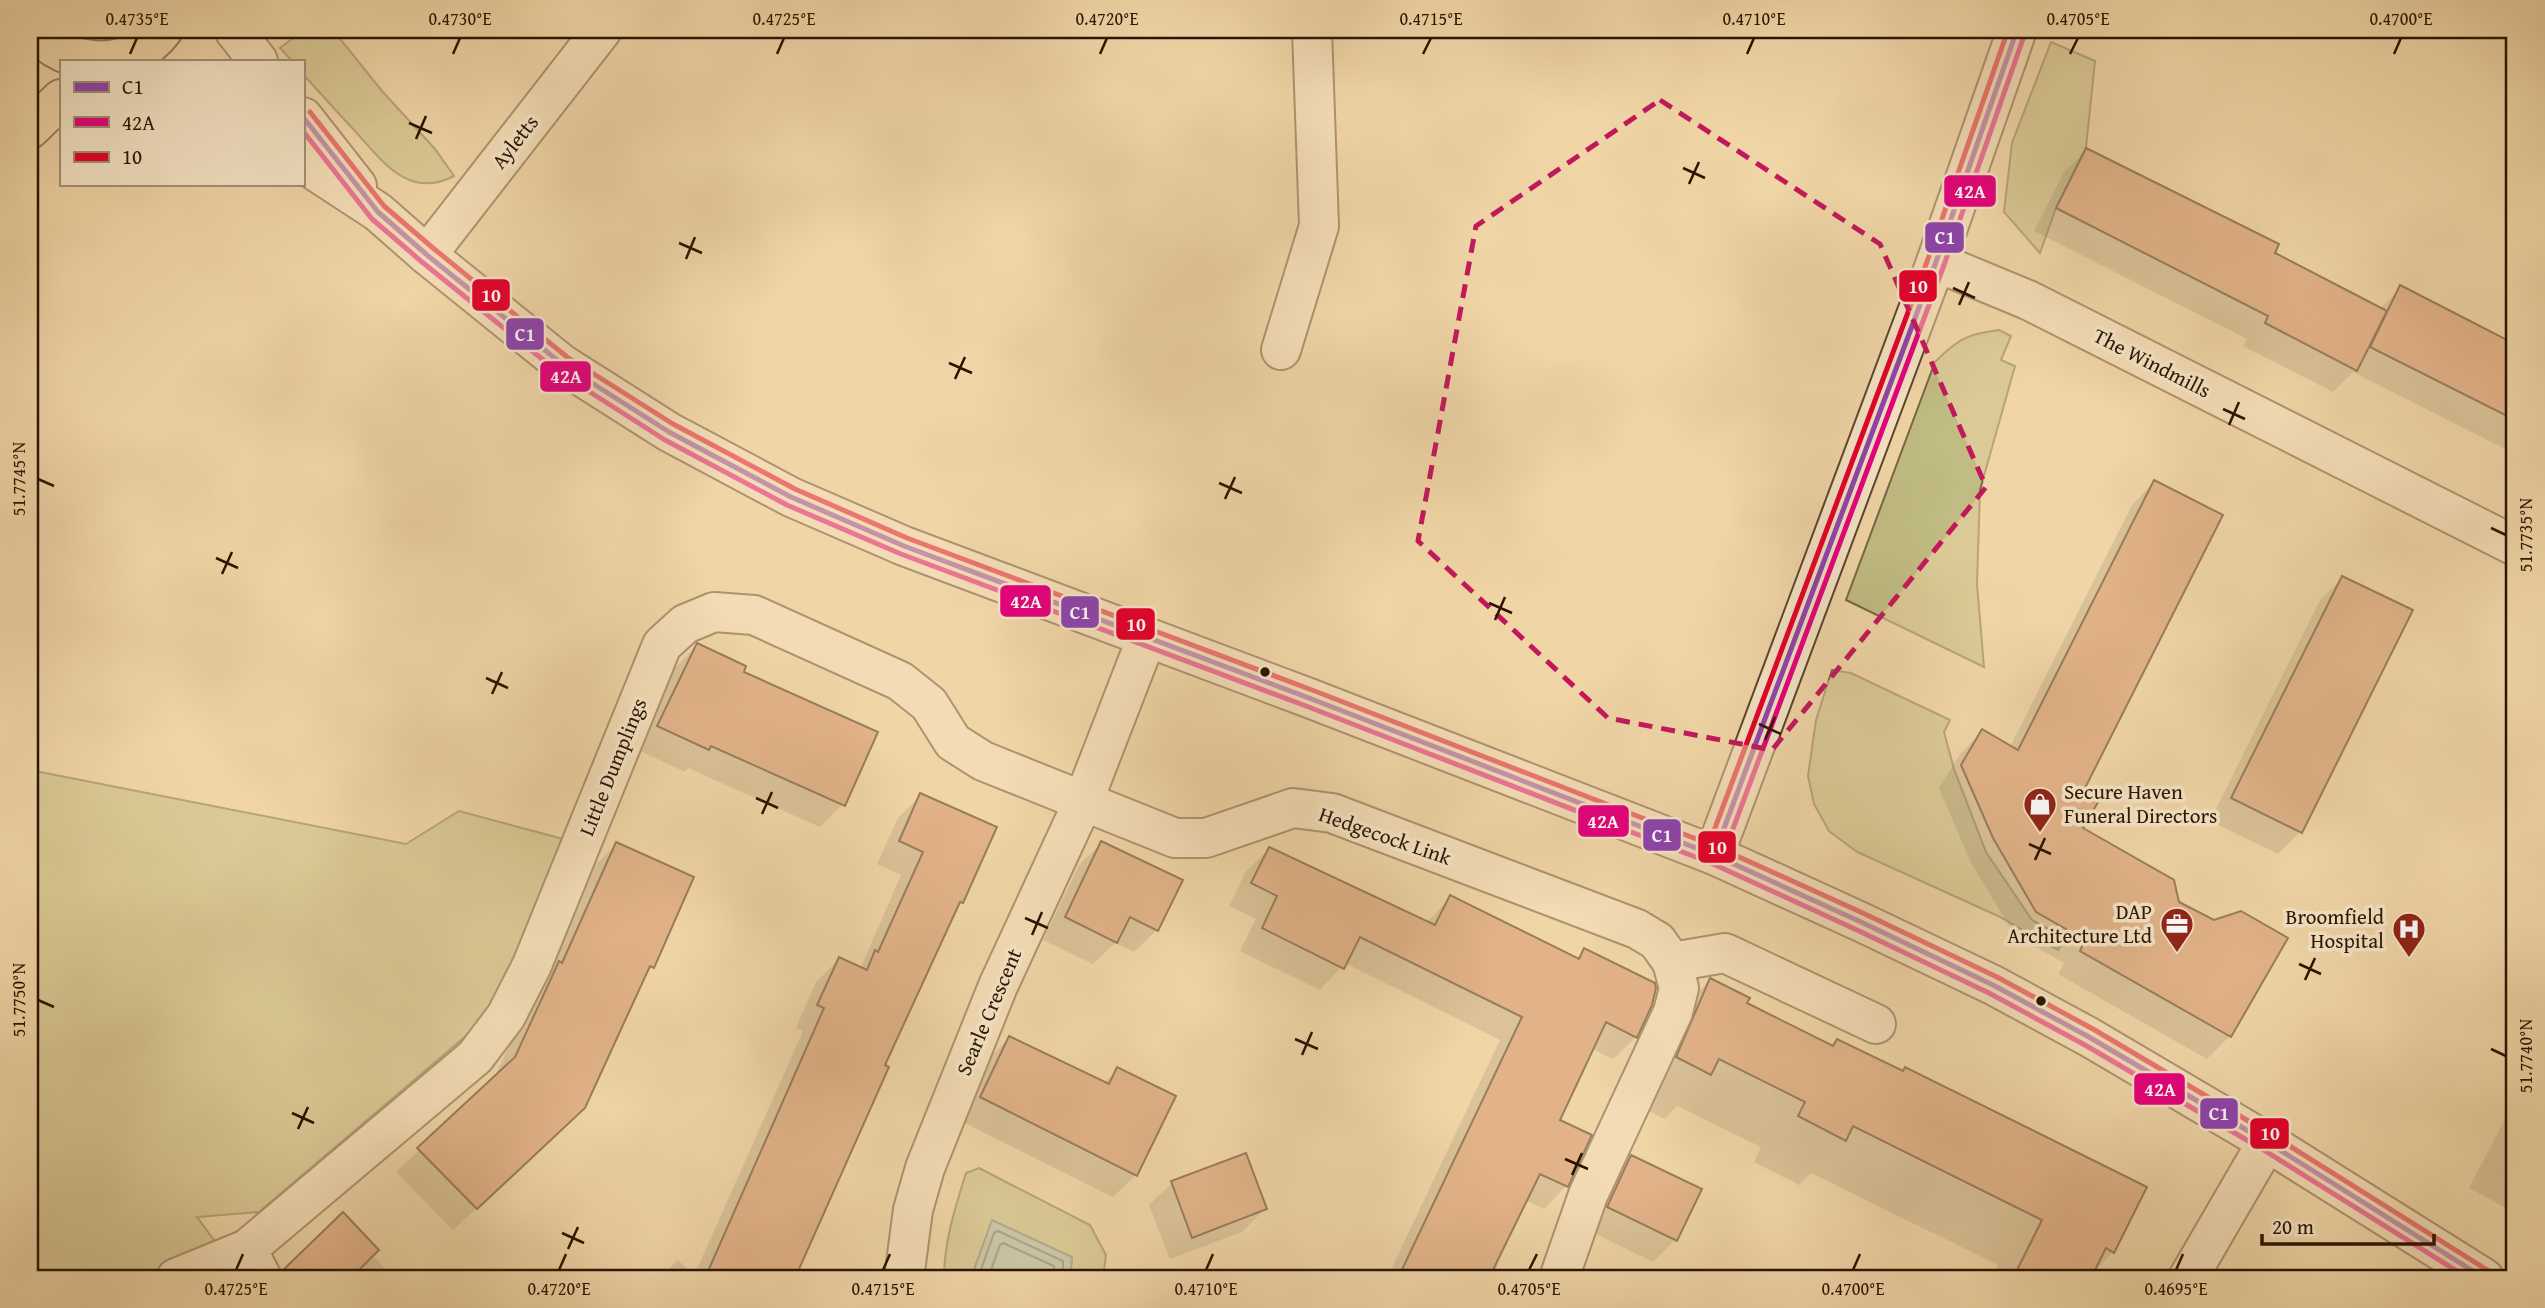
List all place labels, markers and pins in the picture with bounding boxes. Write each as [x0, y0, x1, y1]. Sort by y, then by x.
unlabelled marker [1258, 665, 1272, 679]
place label: Secure Haven Funeral Directors [2064, 776, 2217, 831]
shop icon: Secure Haven Funeral Directors [2021, 785, 2059, 834]
place label: DAP Architecture Ltd [2007, 896, 2153, 951]
place label: Broomfield Hospital [2286, 901, 2385, 956]
office icon: DAP Architecture Ltd [2158, 905, 2196, 954]
hospital icon: Broomfield Hospital [2390, 910, 2428, 959]
unlabelled marker [2034, 994, 2048, 1008]

